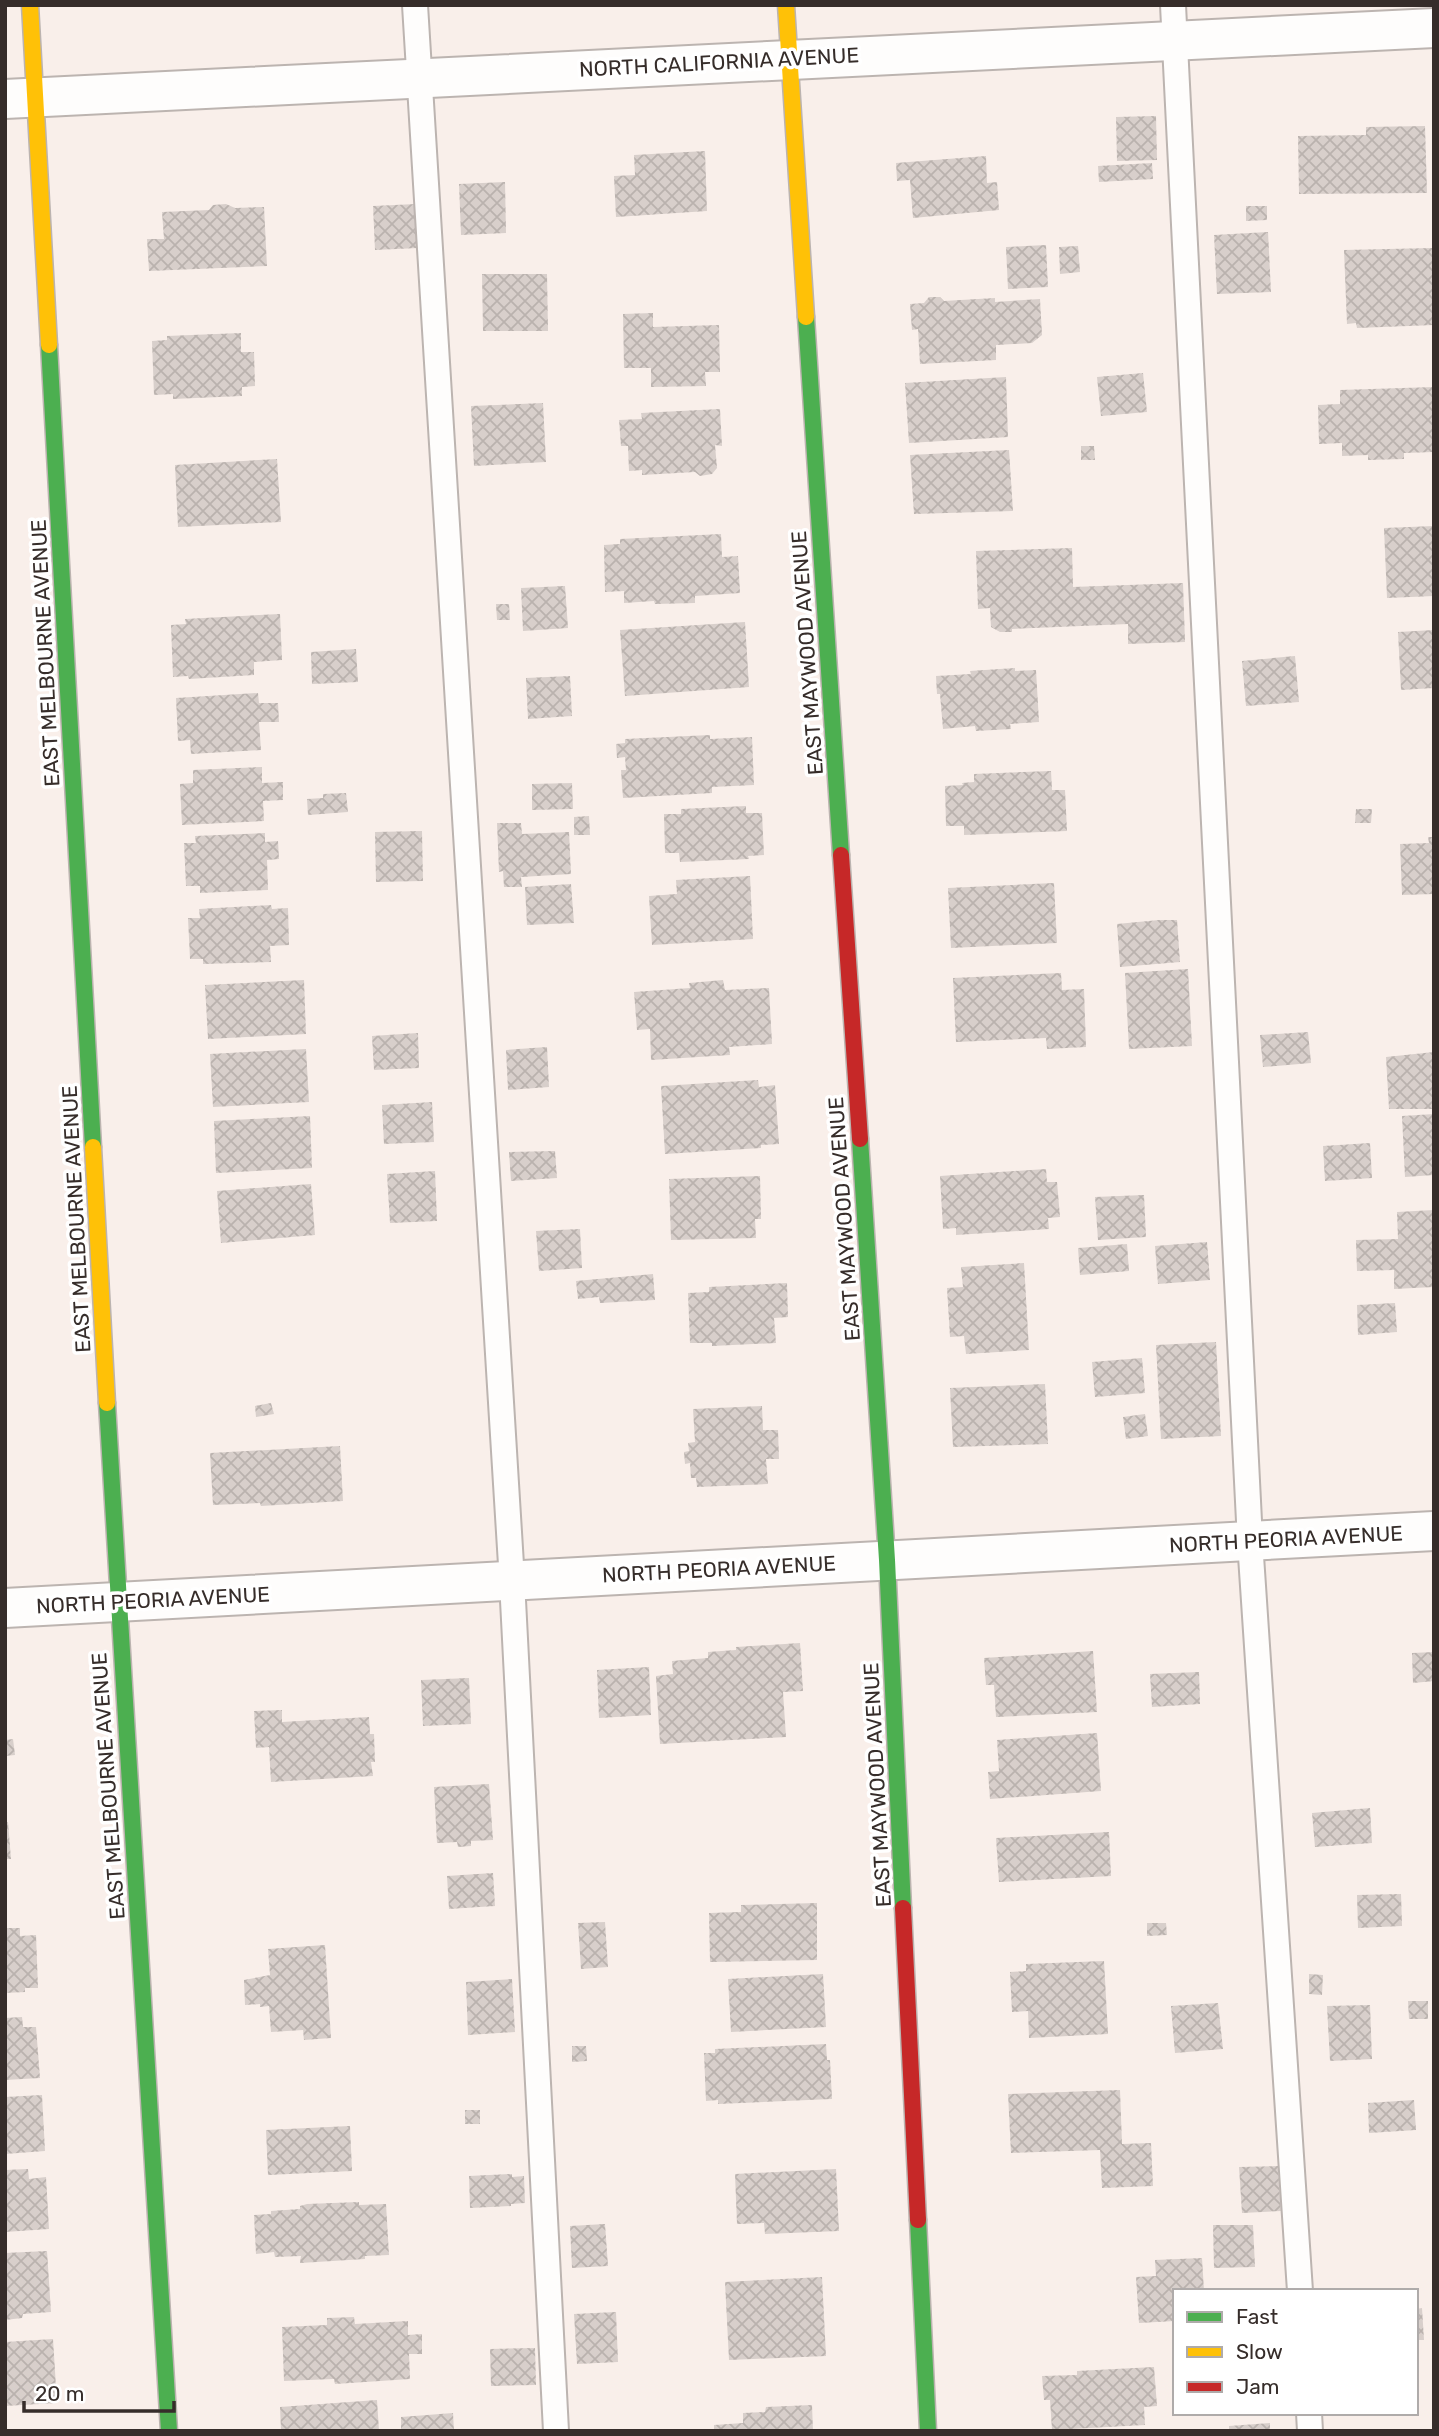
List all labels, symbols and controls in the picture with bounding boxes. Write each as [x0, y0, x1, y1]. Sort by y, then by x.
street label: NORTH CALIFORNIA AVENUE [578, 42, 860, 82]
street label: EAST MELBOURNE AVENUE [26, 519, 64, 787]
street label: EAST MAYWOOD AVENUE [786, 530, 828, 776]
street label: EAST MELBOURNE AVENUE [57, 1085, 95, 1353]
street label: EAST MAYWOOD AVENUE [823, 1096, 865, 1342]
street label: NORTH PEORIA AVENUE [1168, 1520, 1404, 1558]
street label: NORTH PEORIA AVENUE [601, 1550, 837, 1588]
street label: NORTH PEORIA AVENUE [35, 1581, 271, 1619]
street label: EAST MELBOURNE AVENUE [86, 1652, 130, 1920]
street label: EAST MAYWOOD AVENUE [858, 1662, 896, 1908]
legend [1173, 2289, 1418, 2415]
text: Fast [1236, 2304, 1278, 2329]
text: Slow [1236, 2339, 1283, 2364]
scale bar [24, 2370, 175, 2414]
text: Jam [1236, 2374, 1280, 2399]
text: 20 m [35, 2381, 84, 2406]

